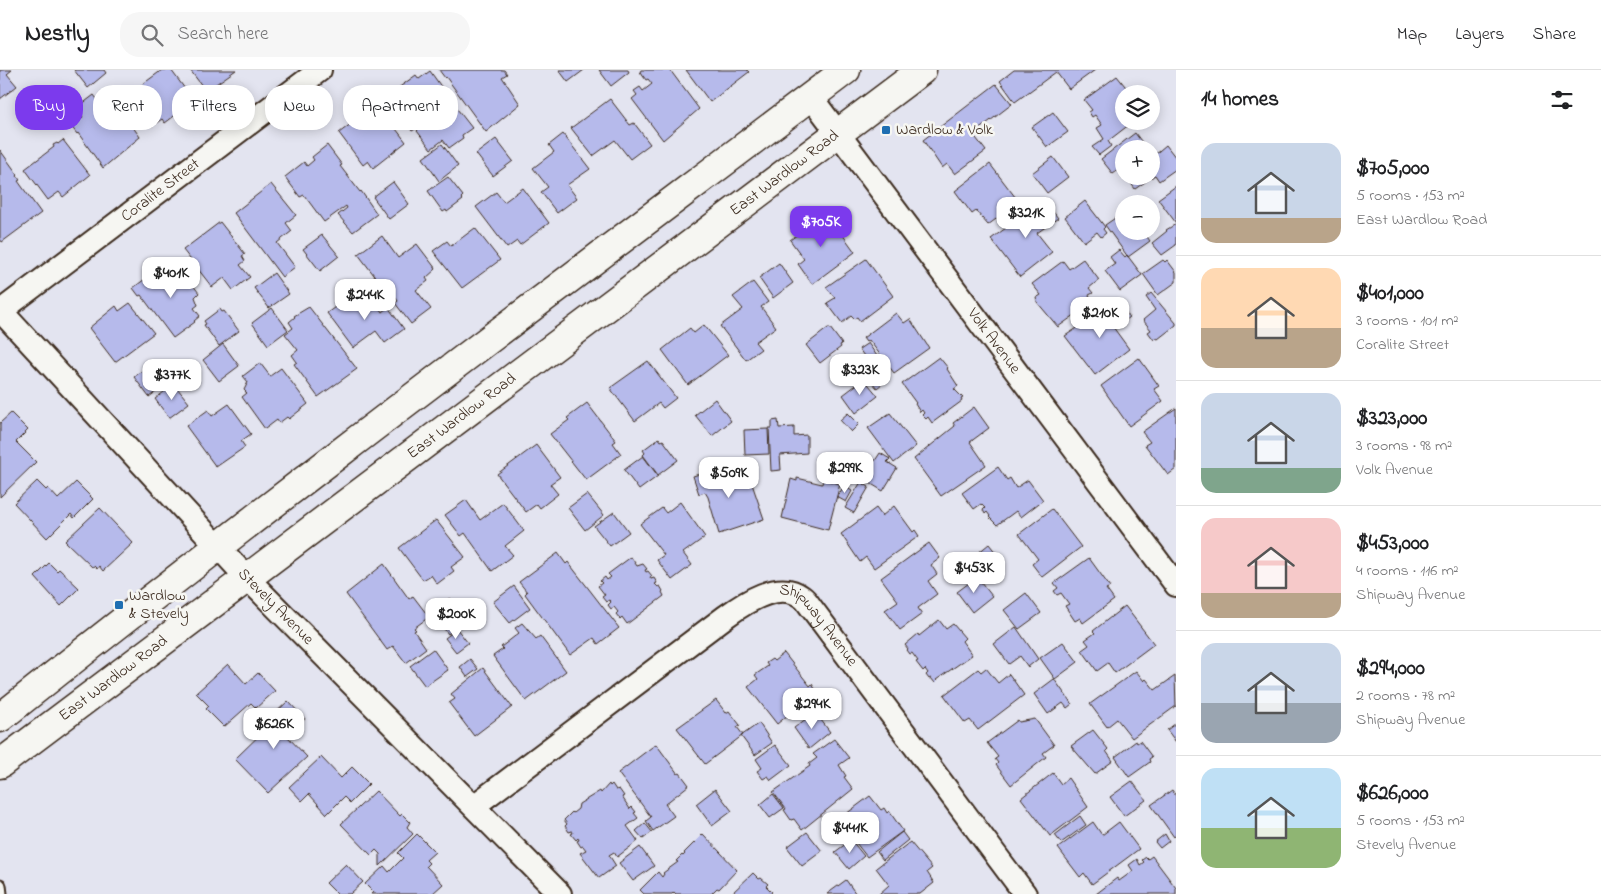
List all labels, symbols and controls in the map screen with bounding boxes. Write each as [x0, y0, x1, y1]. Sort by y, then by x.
search box [120, 12, 470, 57]
text: Nestly [25, 17, 90, 52]
icon: search [138, 21, 166, 49]
text: Search here [178, 21, 269, 48]
text: Map [1397, 22, 1427, 48]
text: Layers [1455, 22, 1505, 48]
text: Share [1533, 22, 1576, 48]
chip: Buy [15, 85, 83, 130]
chip: Rent [93, 85, 162, 130]
chip: Filters [172, 85, 255, 130]
chip: New [265, 85, 333, 130]
chip: Apartment [343, 85, 458, 130]
map controls [1115, 85, 1160, 240]
button: layers [1115, 85, 1160, 130]
text: 14 homes [1201, 85, 1279, 115]
icon: filters [1548, 86, 1576, 114]
place label: Wardlow & Volk [896, 118, 994, 142]
street label: East Wardlow Road [725, 124, 844, 223]
marker: Wardlow & Volk [880, 124, 892, 136]
button: + [1115, 140, 1160, 185]
street label: Coralite Street [116, 152, 206, 228]
text: $705,000 [1356, 154, 1429, 184]
icon: home [1241, 163, 1301, 223]
text: 5 rooms · 153 m² [1356, 184, 1465, 208]
button: − [1115, 195, 1160, 240]
pin: $321K [991, 196, 1061, 239]
text: $321K [1007, 201, 1045, 225]
pin: $705K [786, 206, 856, 248]
text: East Wardlow Road [1356, 208, 1487, 232]
text: $705K [801, 210, 841, 234]
pin: $401K [136, 256, 206, 299]
text: $401K [153, 261, 189, 285]
pin: $244K [330, 278, 400, 321]
text: $401,000 [1356, 279, 1424, 309]
text: $244K [346, 283, 384, 307]
icon: home [1241, 288, 1301, 348]
pin: $210K [1065, 296, 1135, 339]
text: $210K [1081, 301, 1119, 325]
street label: Volk Avenue [960, 302, 1027, 380]
text: 3 rooms · 101 m² [1356, 309, 1458, 333]
text: Coralite Street [1356, 333, 1449, 357]
pin: $323K [825, 354, 895, 396]
pin: $377K [137, 358, 207, 401]
text: $323K [841, 358, 879, 382]
text: $377K [153, 363, 191, 387]
street label: East Wardlow Road [402, 367, 521, 465]
text: $323,000 [1356, 404, 1427, 434]
icon: home [1241, 413, 1301, 473]
text: 3 rooms · 98 m² [1356, 434, 1452, 458]
pin: $299K [810, 452, 880, 494]
pin: $509K [694, 456, 764, 499]
text: $299K [827, 456, 863, 480]
text: Volk Avenue [1356, 458, 1433, 482]
text: $509K [710, 461, 748, 485]
text: $453,000 [1356, 529, 1429, 559]
icon: home [1241, 538, 1301, 598]
pin: $453K [939, 552, 1009, 594]
text: $453K [954, 556, 994, 580]
text: 4 rooms · 116 m² [1356, 559, 1459, 583]
street label: Stevely Avenue [232, 563, 320, 651]
street label: Shipway Avenue [779, 578, 864, 673]
text: Shipway Avenue [1356, 583, 1465, 607]
place label: Wardlow & Stevely [129, 584, 189, 626]
pin: $200K [421, 598, 491, 640]
marker: Wardlow & Stevely [113, 599, 125, 611]
text: $200K [436, 602, 476, 626]
street label: East Wardlow Road [54, 630, 173, 728]
text: $294,000 [1356, 654, 1425, 684]
icon: home [1241, 663, 1301, 723]
text: 2 rooms · 78 m² [1356, 684, 1455, 708]
pin: $294K [777, 688, 847, 730]
text: $294K [794, 692, 830, 716]
pin: $626K [239, 708, 309, 750]
text: Shipway Avenue [1356, 708, 1465, 732]
text: $626K [254, 712, 294, 736]
text: $626,000 [1356, 779, 1428, 809]
icon: home [1241, 788, 1301, 848]
text: 5 rooms · 153 m² [1356, 809, 1465, 833]
pin: $441K [815, 812, 885, 854]
text: $441K [832, 816, 868, 840]
text: Stevely Avenue [1356, 833, 1456, 857]

